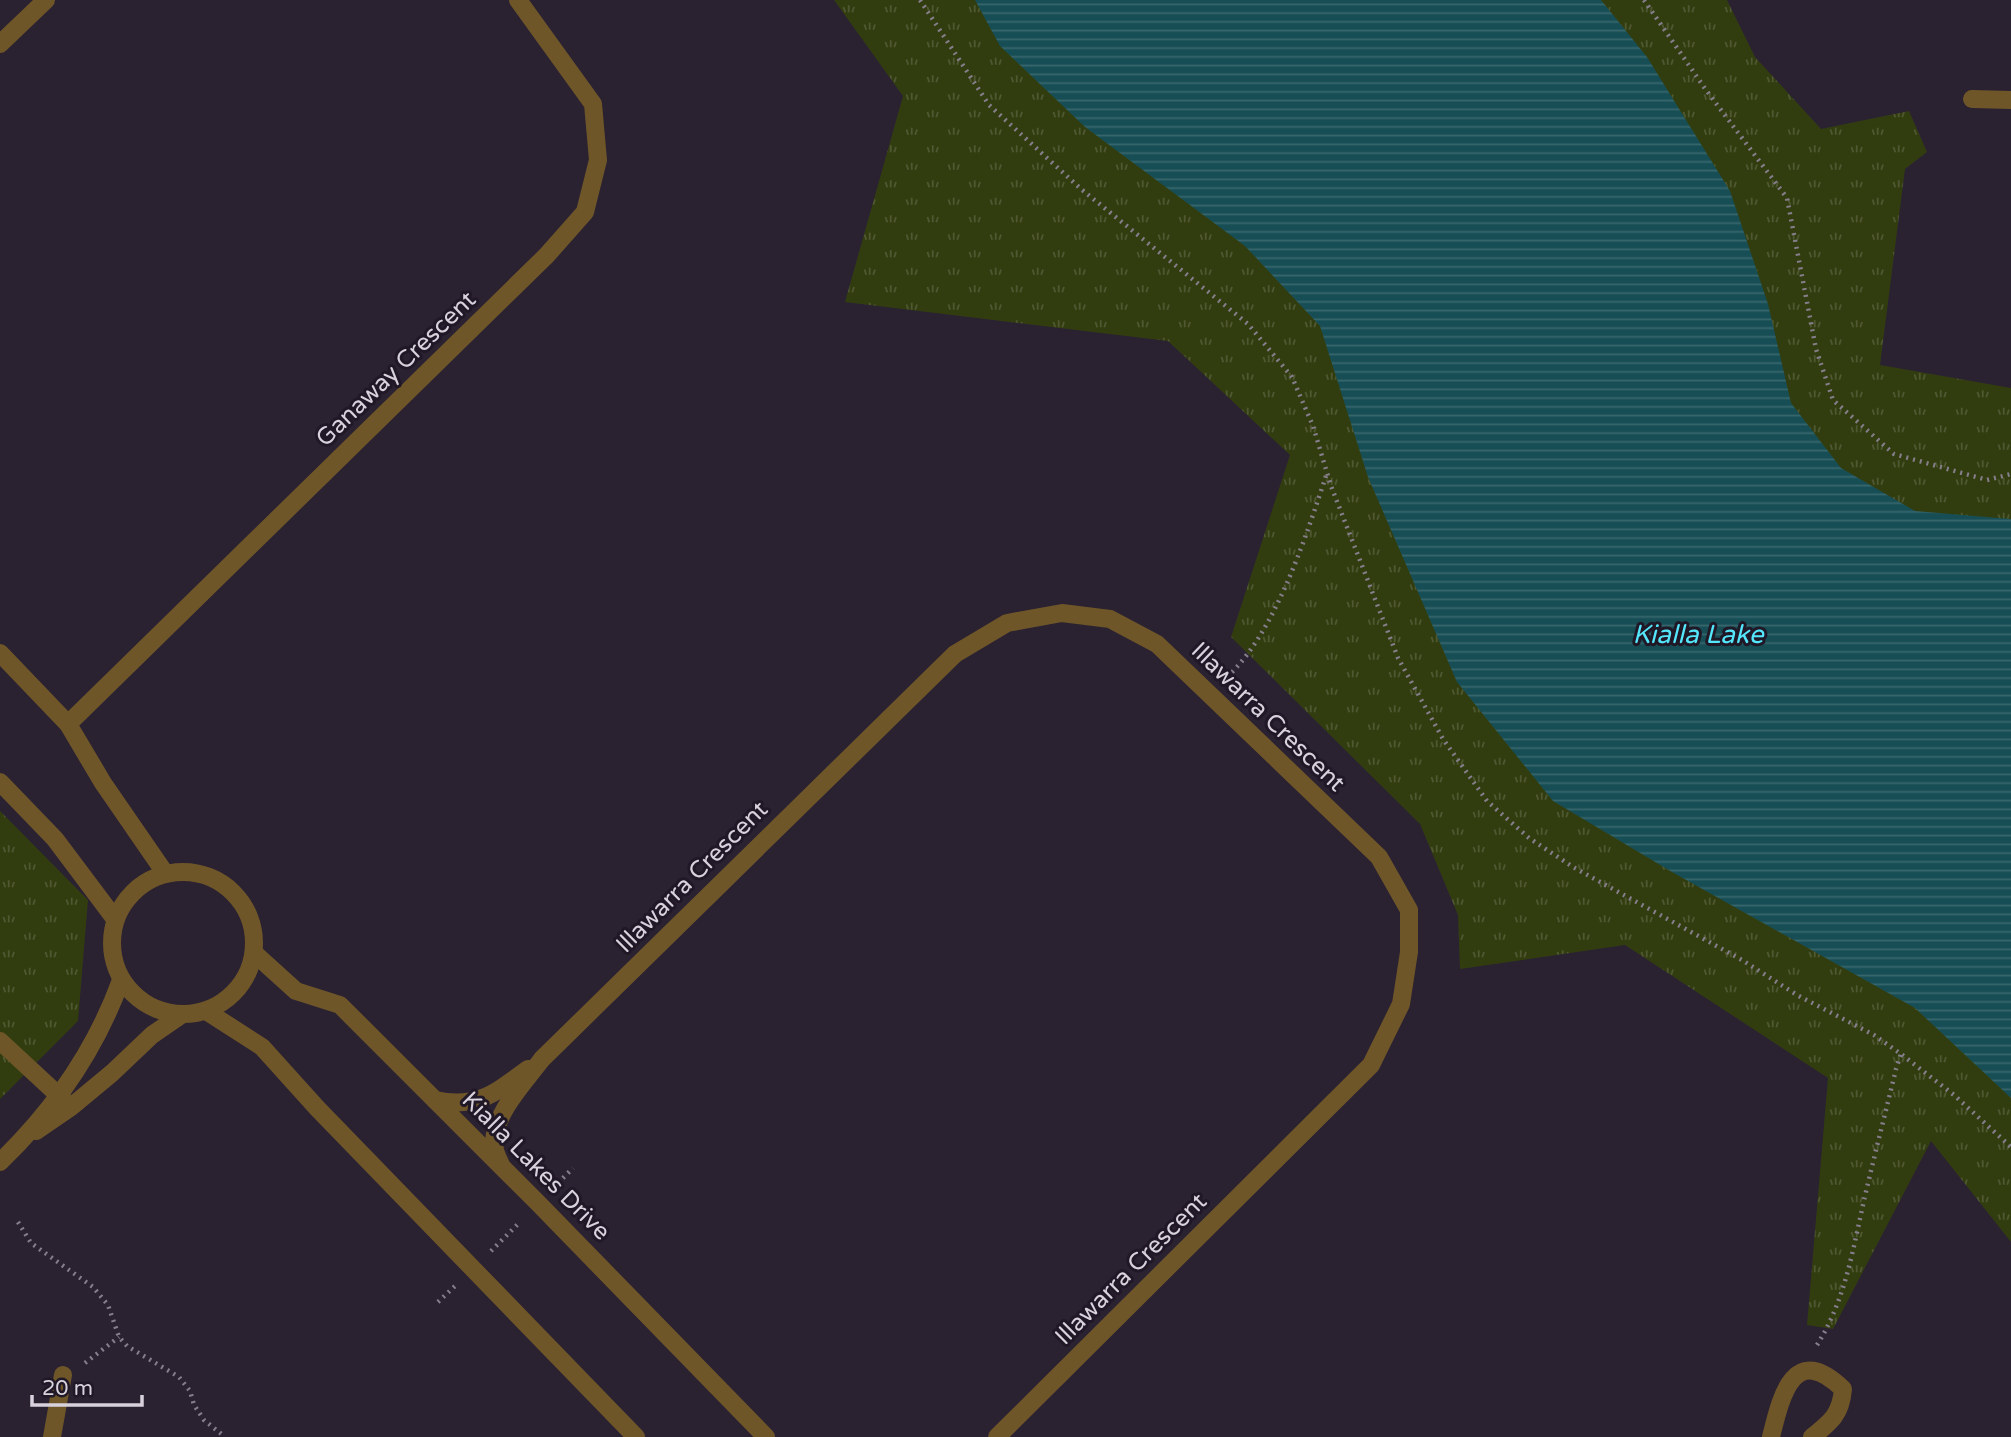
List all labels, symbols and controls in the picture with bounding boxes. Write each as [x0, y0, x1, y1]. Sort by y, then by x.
street label: Ganaway Crescent [310, 285, 482, 453]
water label: Kialla Lake [1632, 619, 1765, 650]
street label: Illawarra Crescent [1185, 636, 1351, 798]
street label: Illawarra Crescent [610, 795, 774, 959]
street label: Kialla Lakes Drive [456, 1086, 616, 1246]
street label: Illawarra Crescent [1049, 1187, 1213, 1351]
scale bar [32, 1364, 142, 1408]
text: 20 m [42, 1376, 93, 1401]

